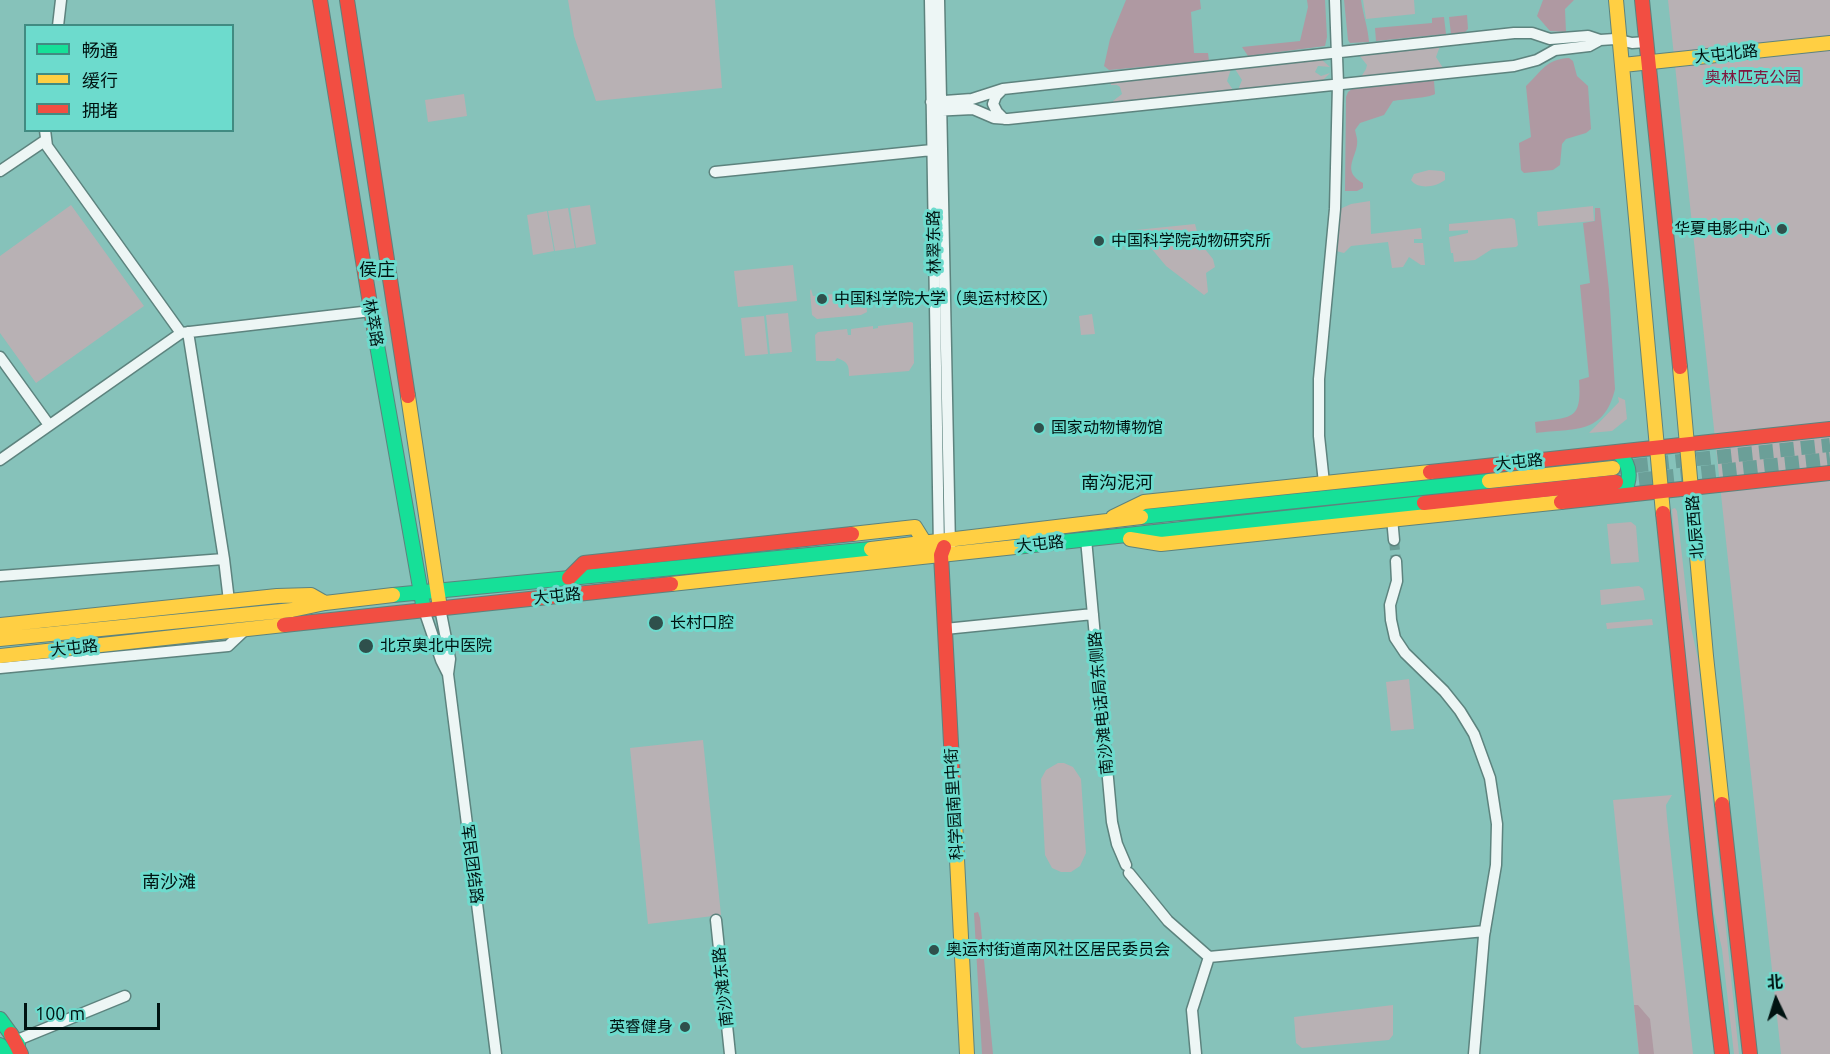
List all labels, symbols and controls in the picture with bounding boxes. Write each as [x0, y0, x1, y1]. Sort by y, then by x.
legend [24, 24, 234, 132]
text: 畅通 [82, 40, 118, 60]
street label: 大屯北路 [1693, 41, 1759, 67]
park label: 奥林匹克公园 [1705, 68, 1801, 88]
text: 缓行 [82, 70, 118, 90]
text: 拥堵 [82, 100, 118, 120]
street label: 林翠东路 [924, 210, 944, 274]
place label: 华夏电影中心 [1674, 219, 1770, 239]
marker: 华夏电影中心 [1775, 222, 1789, 236]
place label: 中国科学院动物研究所 [1111, 231, 1271, 251]
marker: 中国科学院动物研究所 [1092, 234, 1106, 248]
district label: 侯庄 [359, 259, 395, 281]
place label: 中国科学院大学（奥运村校区） [834, 289, 1058, 309]
marker: 中国科学院大学（奥运村校区） [815, 292, 829, 306]
street label: 林萃路 [359, 298, 387, 348]
place label: 国家动物博物馆 [1051, 418, 1163, 438]
marker: 国家动物博物馆 [1032, 421, 1046, 435]
street label: 大屯路 [1494, 450, 1544, 474]
district label: 南沟泥河 [1081, 472, 1153, 494]
street label: 北辰西路 [1683, 494, 1707, 560]
street label: 大屯路 [1015, 532, 1065, 556]
street label: 大屯路 [532, 584, 582, 608]
place label: 长村口腔 [670, 613, 734, 633]
marker: 长村口腔 [647, 614, 665, 632]
street label: 南沙滩电话局东侧路 [1085, 630, 1117, 776]
street label: 大屯路 [49, 636, 99, 660]
place label: 北京奥北中医院 [380, 636, 492, 656]
marker: 北京奥北中医院 [357, 637, 375, 655]
street label: 科学园南里中街 [941, 748, 967, 860]
street label: 军民团结路 [458, 823, 486, 905]
district label: 南沙滩 [142, 871, 196, 893]
place label: 奥运村街道南风社区居民委员会 [946, 940, 1170, 960]
marker: 奥运村街道南风社区居民委员会 [927, 943, 941, 957]
street label: 南沙滩东路 [709, 946, 737, 1028]
north arrow [1746, 970, 1806, 1030]
text: 北 [1766, 973, 1783, 992]
scale bar [27, 991, 164, 1029]
text: 100 m [35, 1003, 85, 1023]
place label: 英睿健身 [609, 1017, 673, 1037]
marker: 英睿健身 [678, 1020, 692, 1034]

